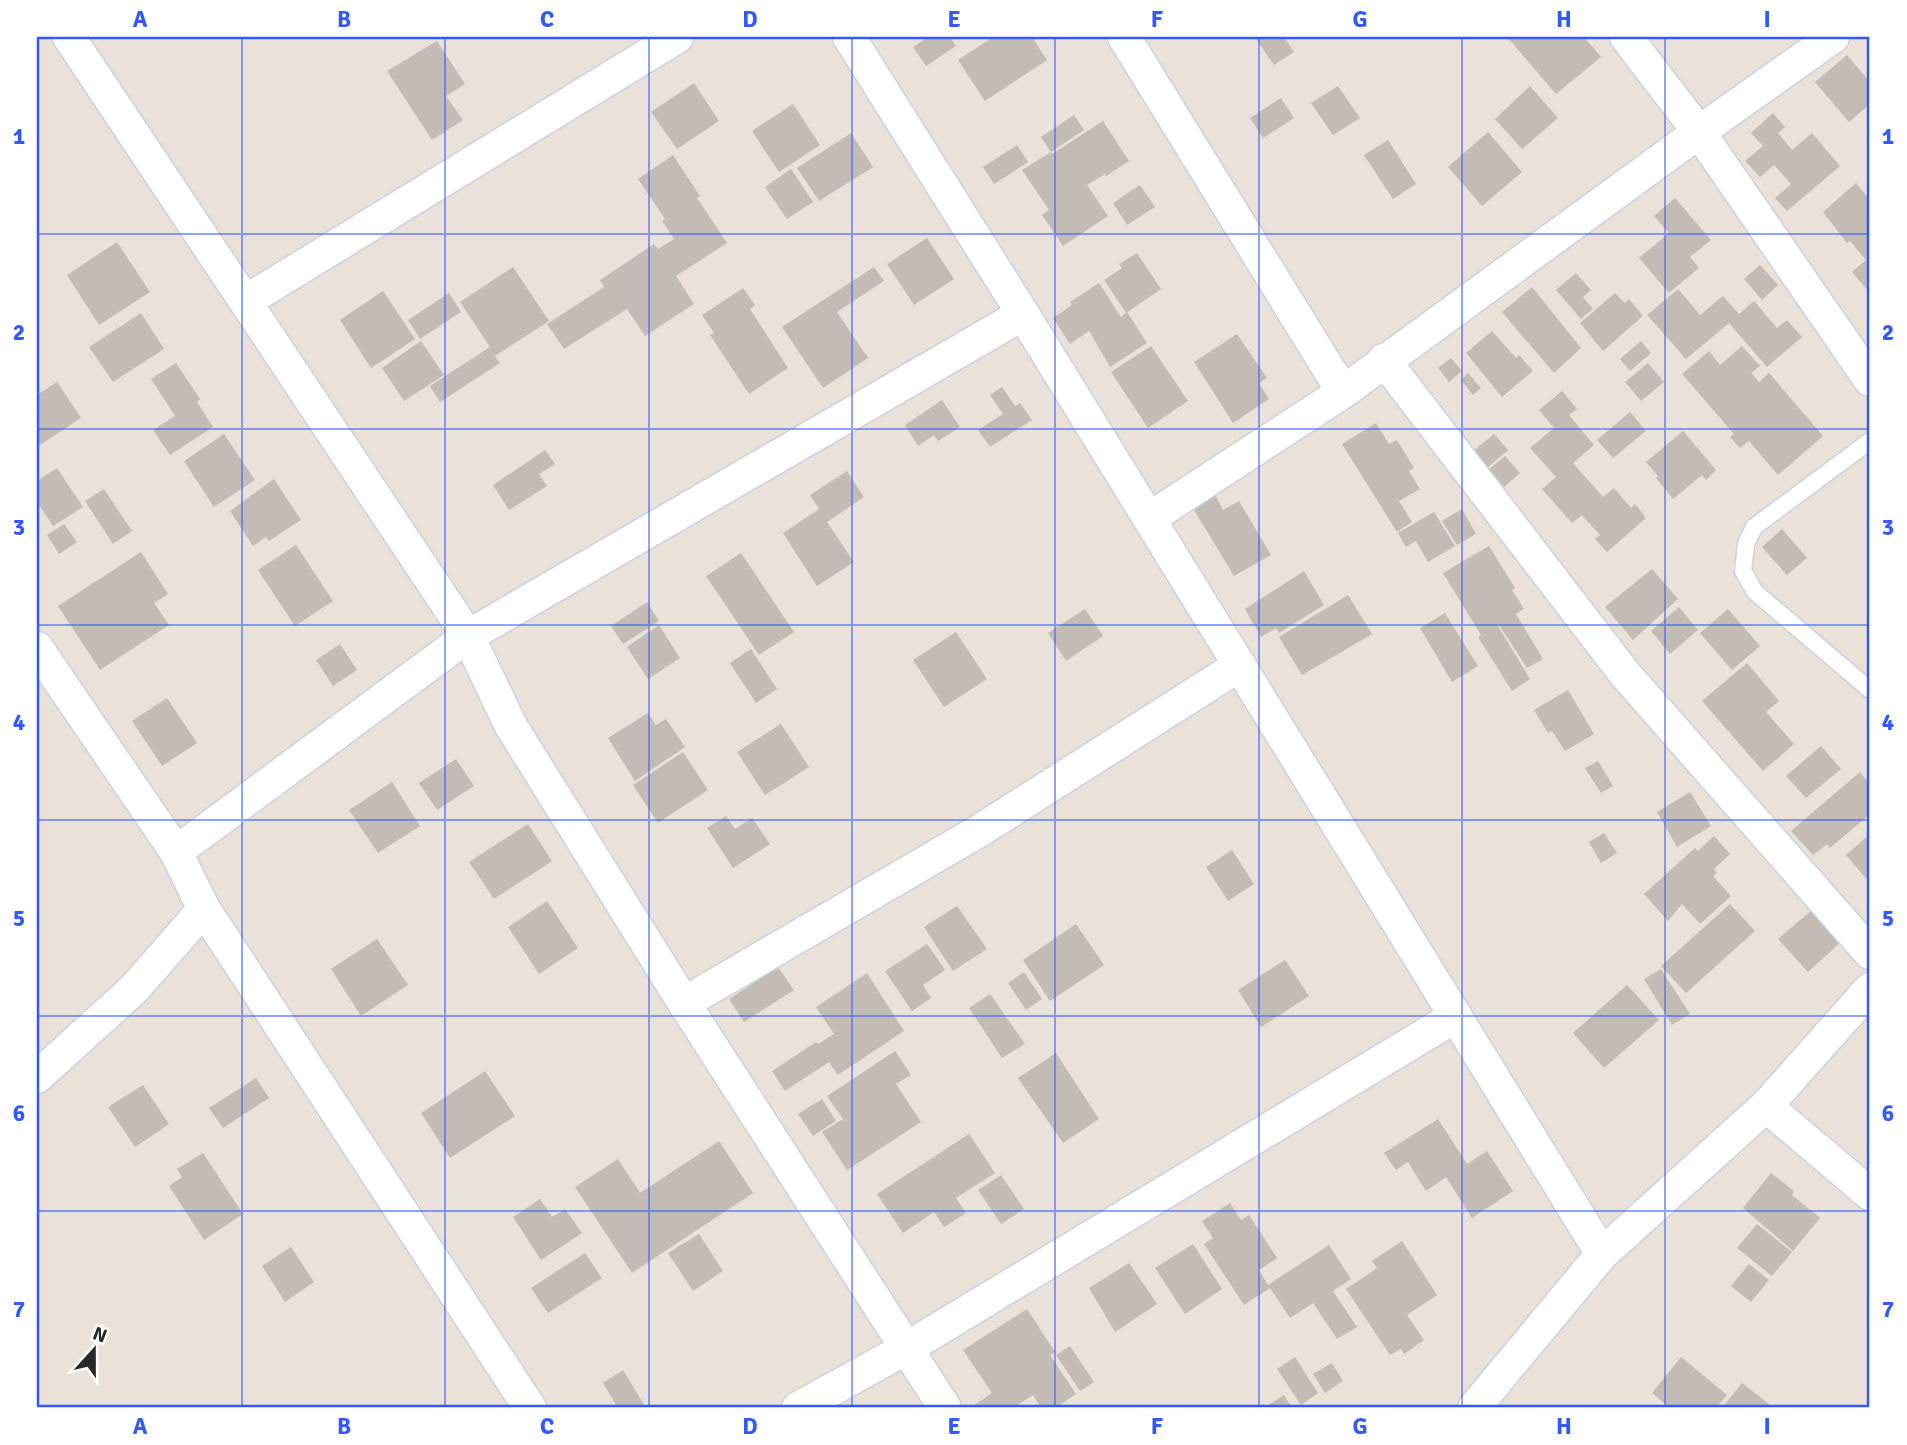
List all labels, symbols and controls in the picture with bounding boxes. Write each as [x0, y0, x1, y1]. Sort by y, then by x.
text: A [133, 5, 148, 34]
text: B [337, 5, 351, 34]
text: C [540, 5, 554, 34]
text: D [742, 5, 758, 34]
text: E [947, 5, 961, 34]
text: F [1151, 5, 1163, 34]
text: G [1352, 5, 1368, 34]
text: H [1556, 5, 1572, 34]
text: I [1763, 5, 1771, 34]
text: 1 [13, 122, 25, 151]
text: 1 [1882, 122, 1894, 151]
text: 2 [13, 318, 25, 347]
text: 2 [1882, 318, 1894, 347]
text: 3 [13, 513, 25, 542]
text: 3 [1882, 513, 1894, 542]
text: 4 [13, 708, 25, 737]
text: 4 [1882, 708, 1894, 737]
text: 5 [13, 904, 25, 933]
text: 5 [1882, 904, 1894, 933]
text: 6 [13, 1099, 25, 1128]
text: 6 [1882, 1099, 1894, 1128]
text: 7 [13, 1295, 25, 1324]
text: 7 [1882, 1295, 1894, 1324]
north arrow [60, 1316, 130, 1386]
text: N [89, 1321, 110, 1349]
text: A [133, 1412, 148, 1441]
text: B [337, 1412, 351, 1441]
text: C [540, 1412, 554, 1441]
text: D [742, 1412, 758, 1441]
text: E [947, 1412, 961, 1441]
text: F [1151, 1412, 1163, 1441]
text: G [1352, 1412, 1368, 1441]
text: H [1556, 1412, 1572, 1441]
text: I [1763, 1412, 1771, 1441]

